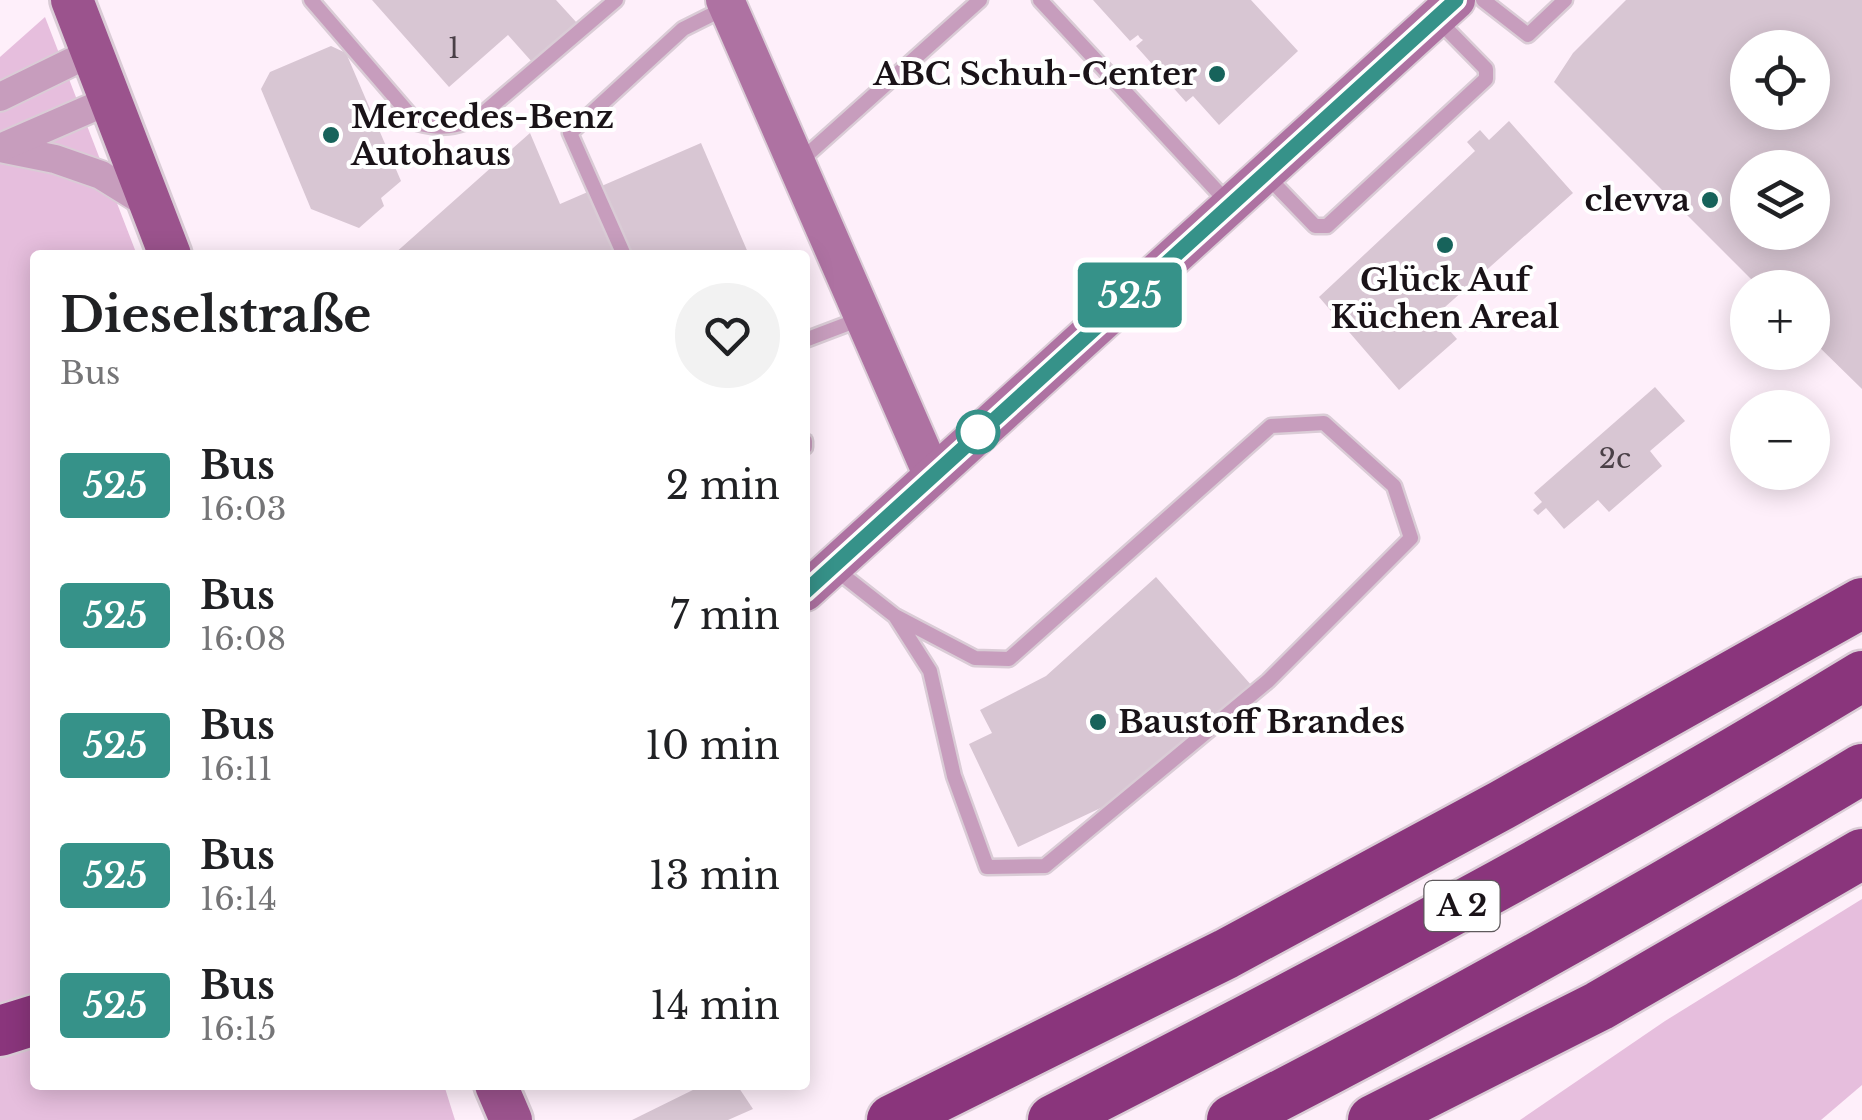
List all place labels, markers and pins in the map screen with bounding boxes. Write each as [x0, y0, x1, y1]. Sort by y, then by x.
place label: ABC Schuh-Center [872, 54, 1197, 94]
marker: ABC Schuh-Center [1206, 63, 1228, 85]
place label: Mercedes-Benz Autohaus [350, 97, 614, 174]
marker: Mercedes-Benz Autohaus [320, 124, 342, 146]
place label: clevva [1584, 180, 1690, 220]
marker: clevva [1699, 189, 1721, 211]
marker: Glück Auf Küchen Areal [1434, 234, 1456, 256]
place label: Glück Auf Küchen Areal [1331, 260, 1559, 337]
unlabelled marker [957, 411, 999, 453]
place label: Baustoff Brandes [1118, 702, 1405, 742]
marker: Baustoff Brandes [1087, 711, 1109, 733]

